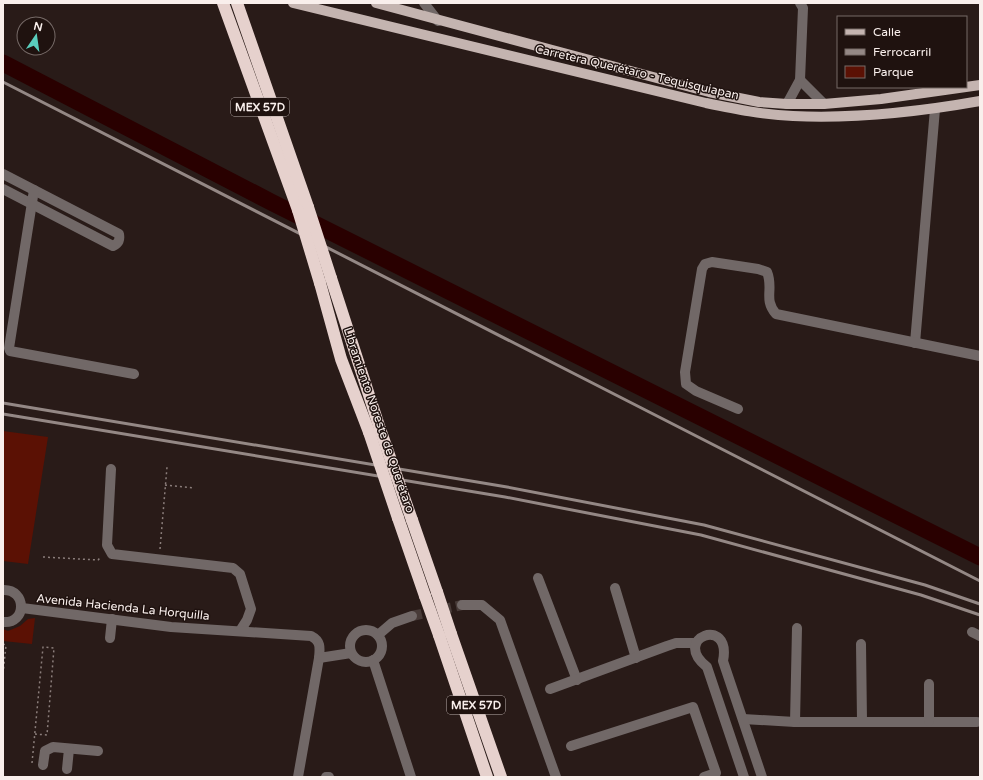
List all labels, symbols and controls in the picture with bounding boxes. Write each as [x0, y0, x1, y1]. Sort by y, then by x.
north arrow [16, 16, 56, 56]
legend [837, 16, 967, 88]
text: N [32, 19, 44, 34]
text: Calle [873, 25, 901, 39]
street label: Carretera Querétaro - Tequisquiapan [534, 42, 740, 102]
text: Ferrocarril [873, 45, 931, 59]
text: Parque [873, 65, 914, 79]
road number: MEX 57D [231, 98, 289, 116]
street label: Libramiento Noreste de Querétaro [341, 325, 417, 515]
street label: Avenida Hacienda La Horquilla [36, 591, 210, 623]
road number: MEX 57D [447, 696, 505, 714]

